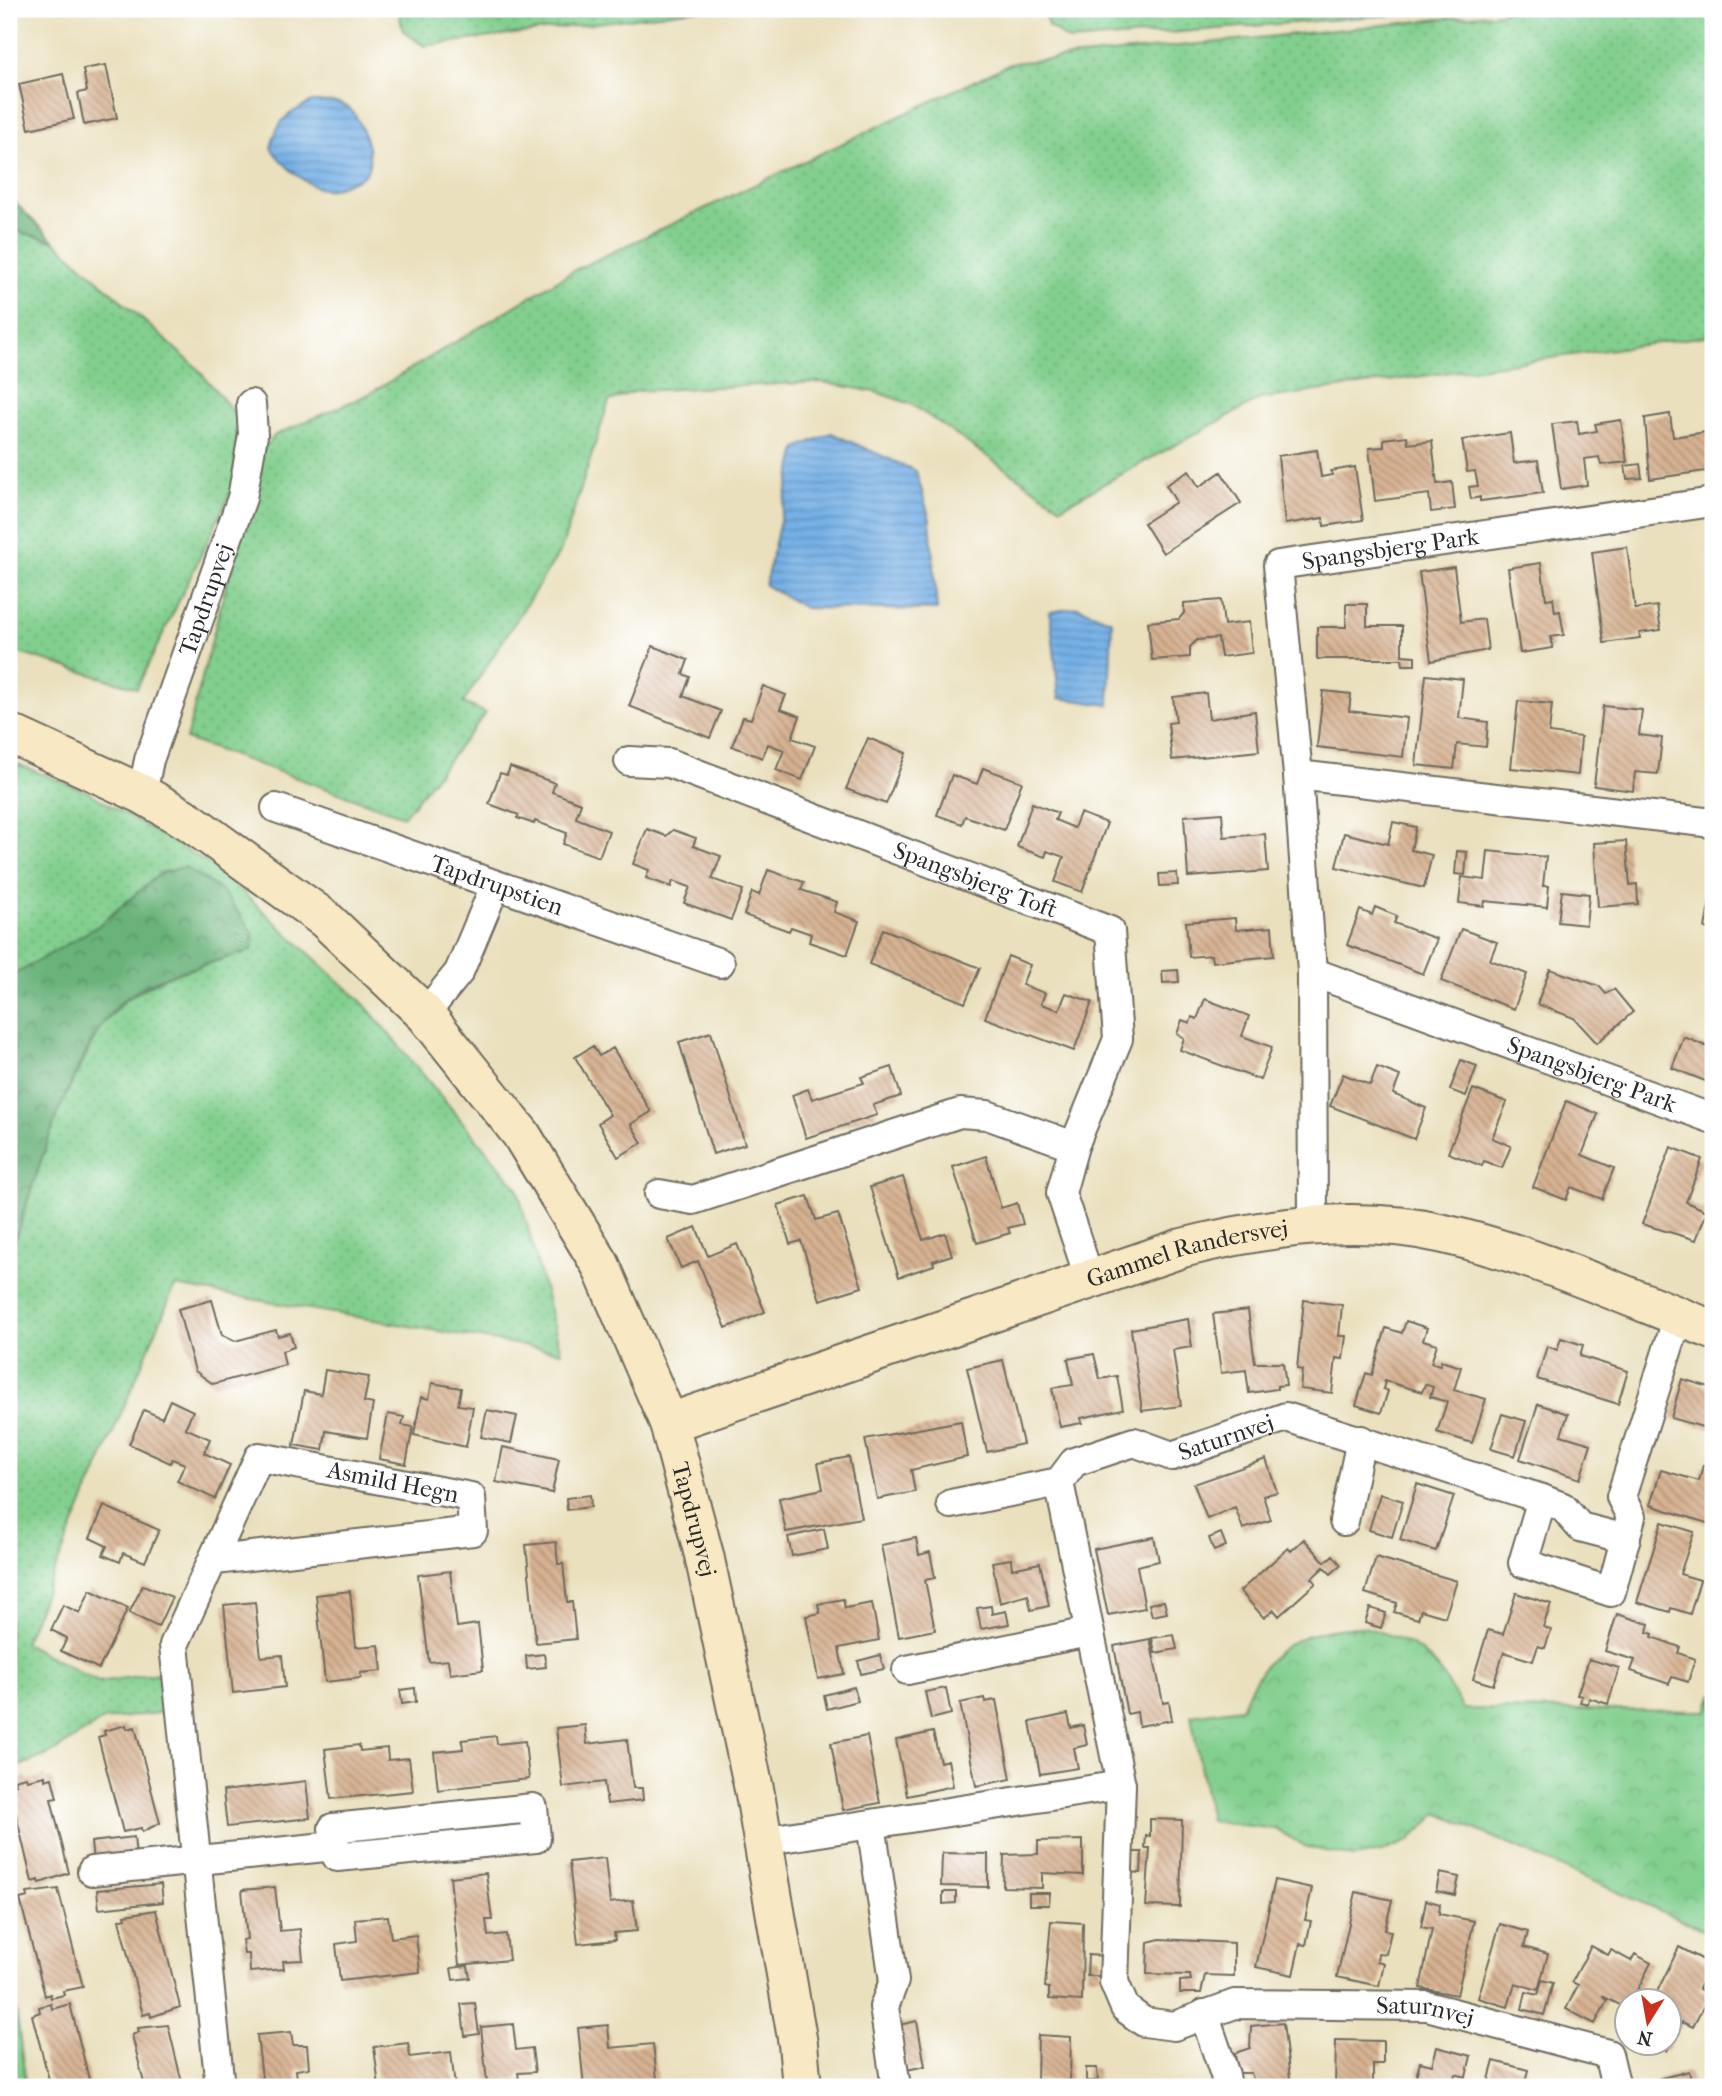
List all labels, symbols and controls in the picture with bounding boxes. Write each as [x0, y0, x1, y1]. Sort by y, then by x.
street label: Spangsbjerg Park [1300, 522, 1481, 575]
street label: Tapdrupvej [173, 540, 239, 659]
street label: Spangsbjerg Toft [890, 836, 1062, 924]
street label: Tapdrupstien [427, 849, 567, 921]
street label: Spangsbjerg Park [1503, 1031, 1681, 1119]
street label: Gammel Randersvej [1083, 1214, 1290, 1294]
street label: Saturnvej [1175, 1408, 1277, 1467]
street label: Asmild Hegn [324, 1455, 461, 1509]
street label: Tapdrupvej [666, 1459, 722, 1579]
north arrow [1614, 1988, 1684, 2058]
street label: Saturnvej [1376, 1991, 1477, 2032]
text: N [1635, 2025, 1654, 2050]

